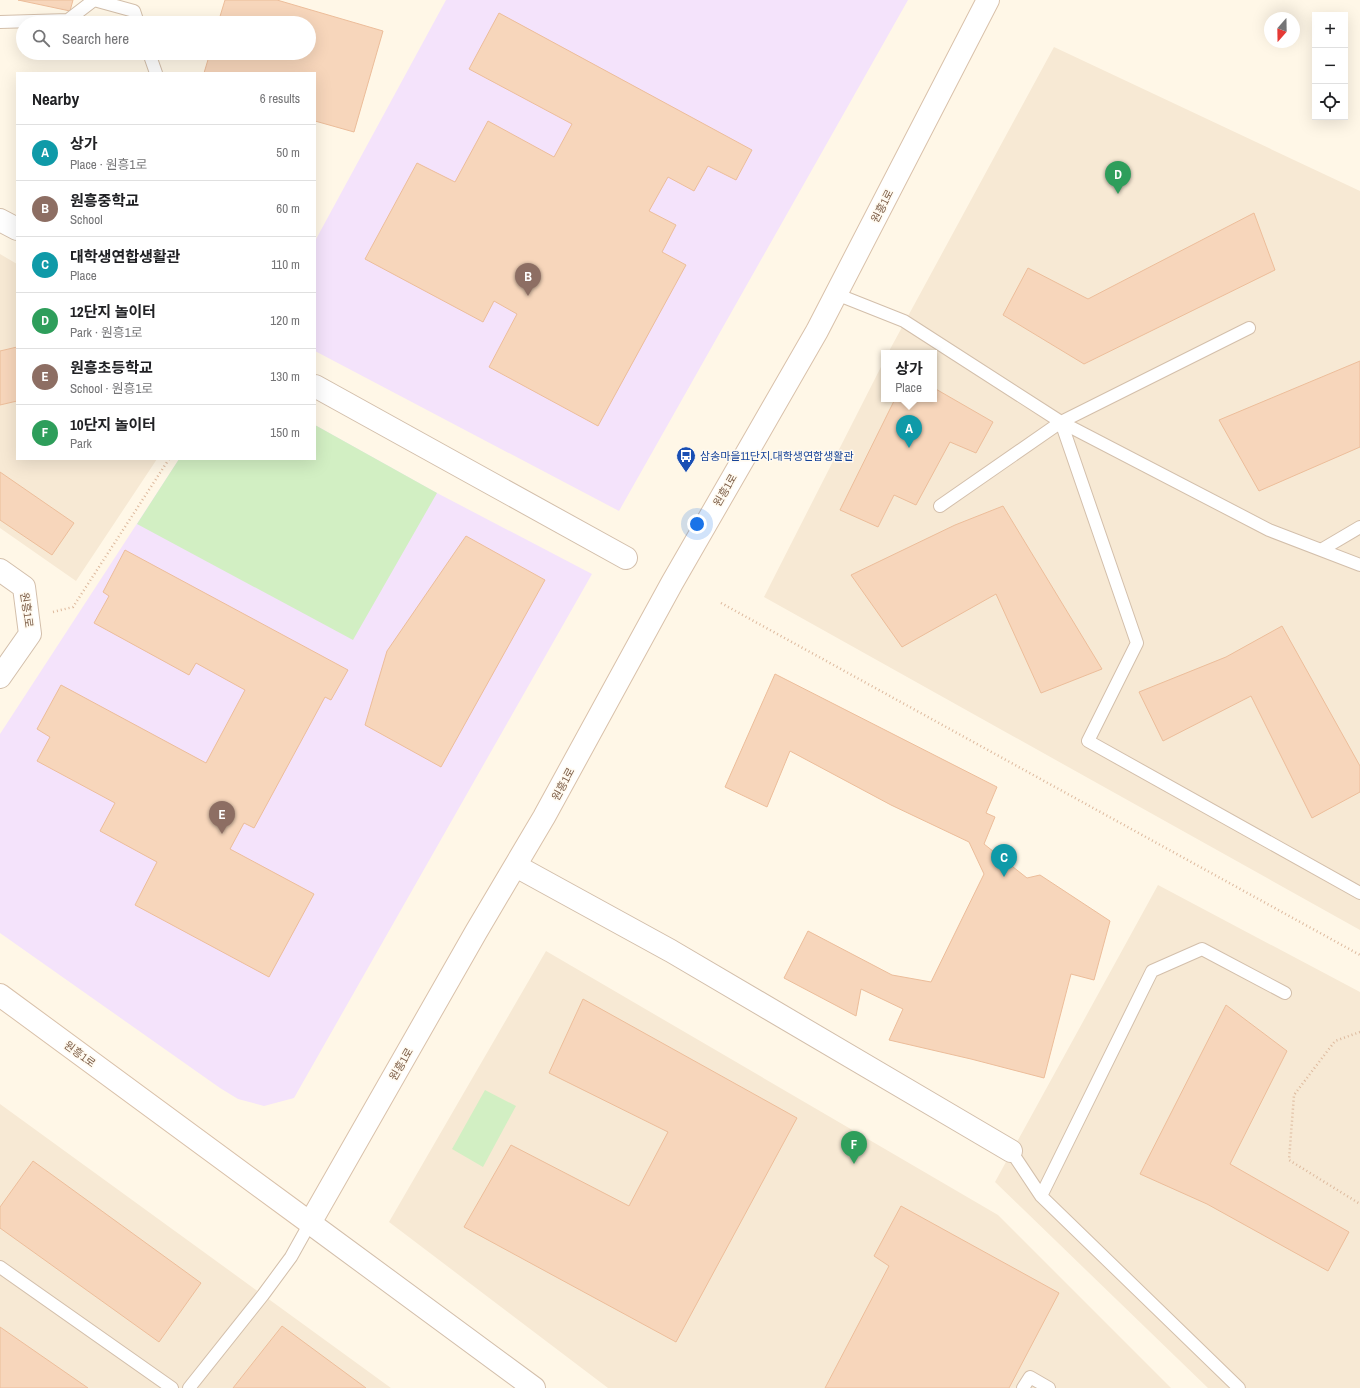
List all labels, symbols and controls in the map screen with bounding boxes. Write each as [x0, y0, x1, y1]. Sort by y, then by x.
north arrow [1264, 12, 1300, 48]
map controls [1312, 12, 1348, 120]
button: + [1312, 12, 1348, 48]
search box [16, 16, 316, 60]
icon: search [30, 27, 52, 49]
text: Search here [62, 28, 129, 49]
button: − [1312, 48, 1348, 84]
button: locate [1312, 84, 1348, 120]
text: Nearby [32, 87, 79, 110]
text: 6 results [260, 90, 300, 107]
text: 상가 [70, 133, 98, 154]
text: A [41, 144, 49, 161]
text: 50 m [276, 144, 300, 161]
text: Place · 원흥1로 [70, 156, 147, 173]
pin: D [1105, 161, 1131, 194]
street label: 원흥1로 [868, 187, 896, 225]
text: 원흥중학교 [70, 190, 139, 211]
text: B [41, 200, 49, 217]
text: 60 m [276, 200, 300, 217]
text: School [70, 211, 103, 228]
text: 대학생연합생활관 [70, 246, 180, 267]
text: C [41, 256, 49, 273]
text: 110 m [271, 256, 300, 273]
pin: B [515, 263, 541, 296]
text: Place [70, 267, 97, 284]
text: 12단지 놀이터 [70, 301, 156, 322]
text: D [41, 312, 49, 329]
text: 120 m [270, 312, 300, 329]
text: Park · 원흥1로 [70, 324, 143, 341]
popup [881, 350, 937, 402]
text: 원흥초등학교 [70, 357, 153, 378]
text: 상가 [895, 358, 923, 379]
text: E [41, 368, 49, 385]
text: 130 m [270, 368, 300, 385]
text: Place [895, 379, 922, 396]
text: School · 원흥1로 [70, 380, 153, 397]
text: 10단지 놀이터 [70, 414, 156, 435]
pin: A [896, 415, 922, 448]
text: F [42, 424, 48, 441]
text: 150 m [270, 424, 300, 441]
text: Park [70, 435, 92, 452]
bus stop icon: 삼송마을11단지.대학생연합생활관 [675, 445, 697, 473]
place label: 삼송마을11단지.대학생연합생활관 [700, 449, 854, 463]
street label: 원흥1로 [710, 471, 740, 509]
your location [687, 514, 707, 534]
street label: 원흥1로 [18, 592, 36, 628]
street label: 원흥1로 [549, 765, 577, 803]
pin: E [209, 801, 235, 834]
pin: C [991, 844, 1017, 877]
street label: 원흥1로 [62, 1038, 98, 1070]
street label: 원흥1로 [386, 1045, 416, 1083]
pin: F [841, 1131, 867, 1164]

